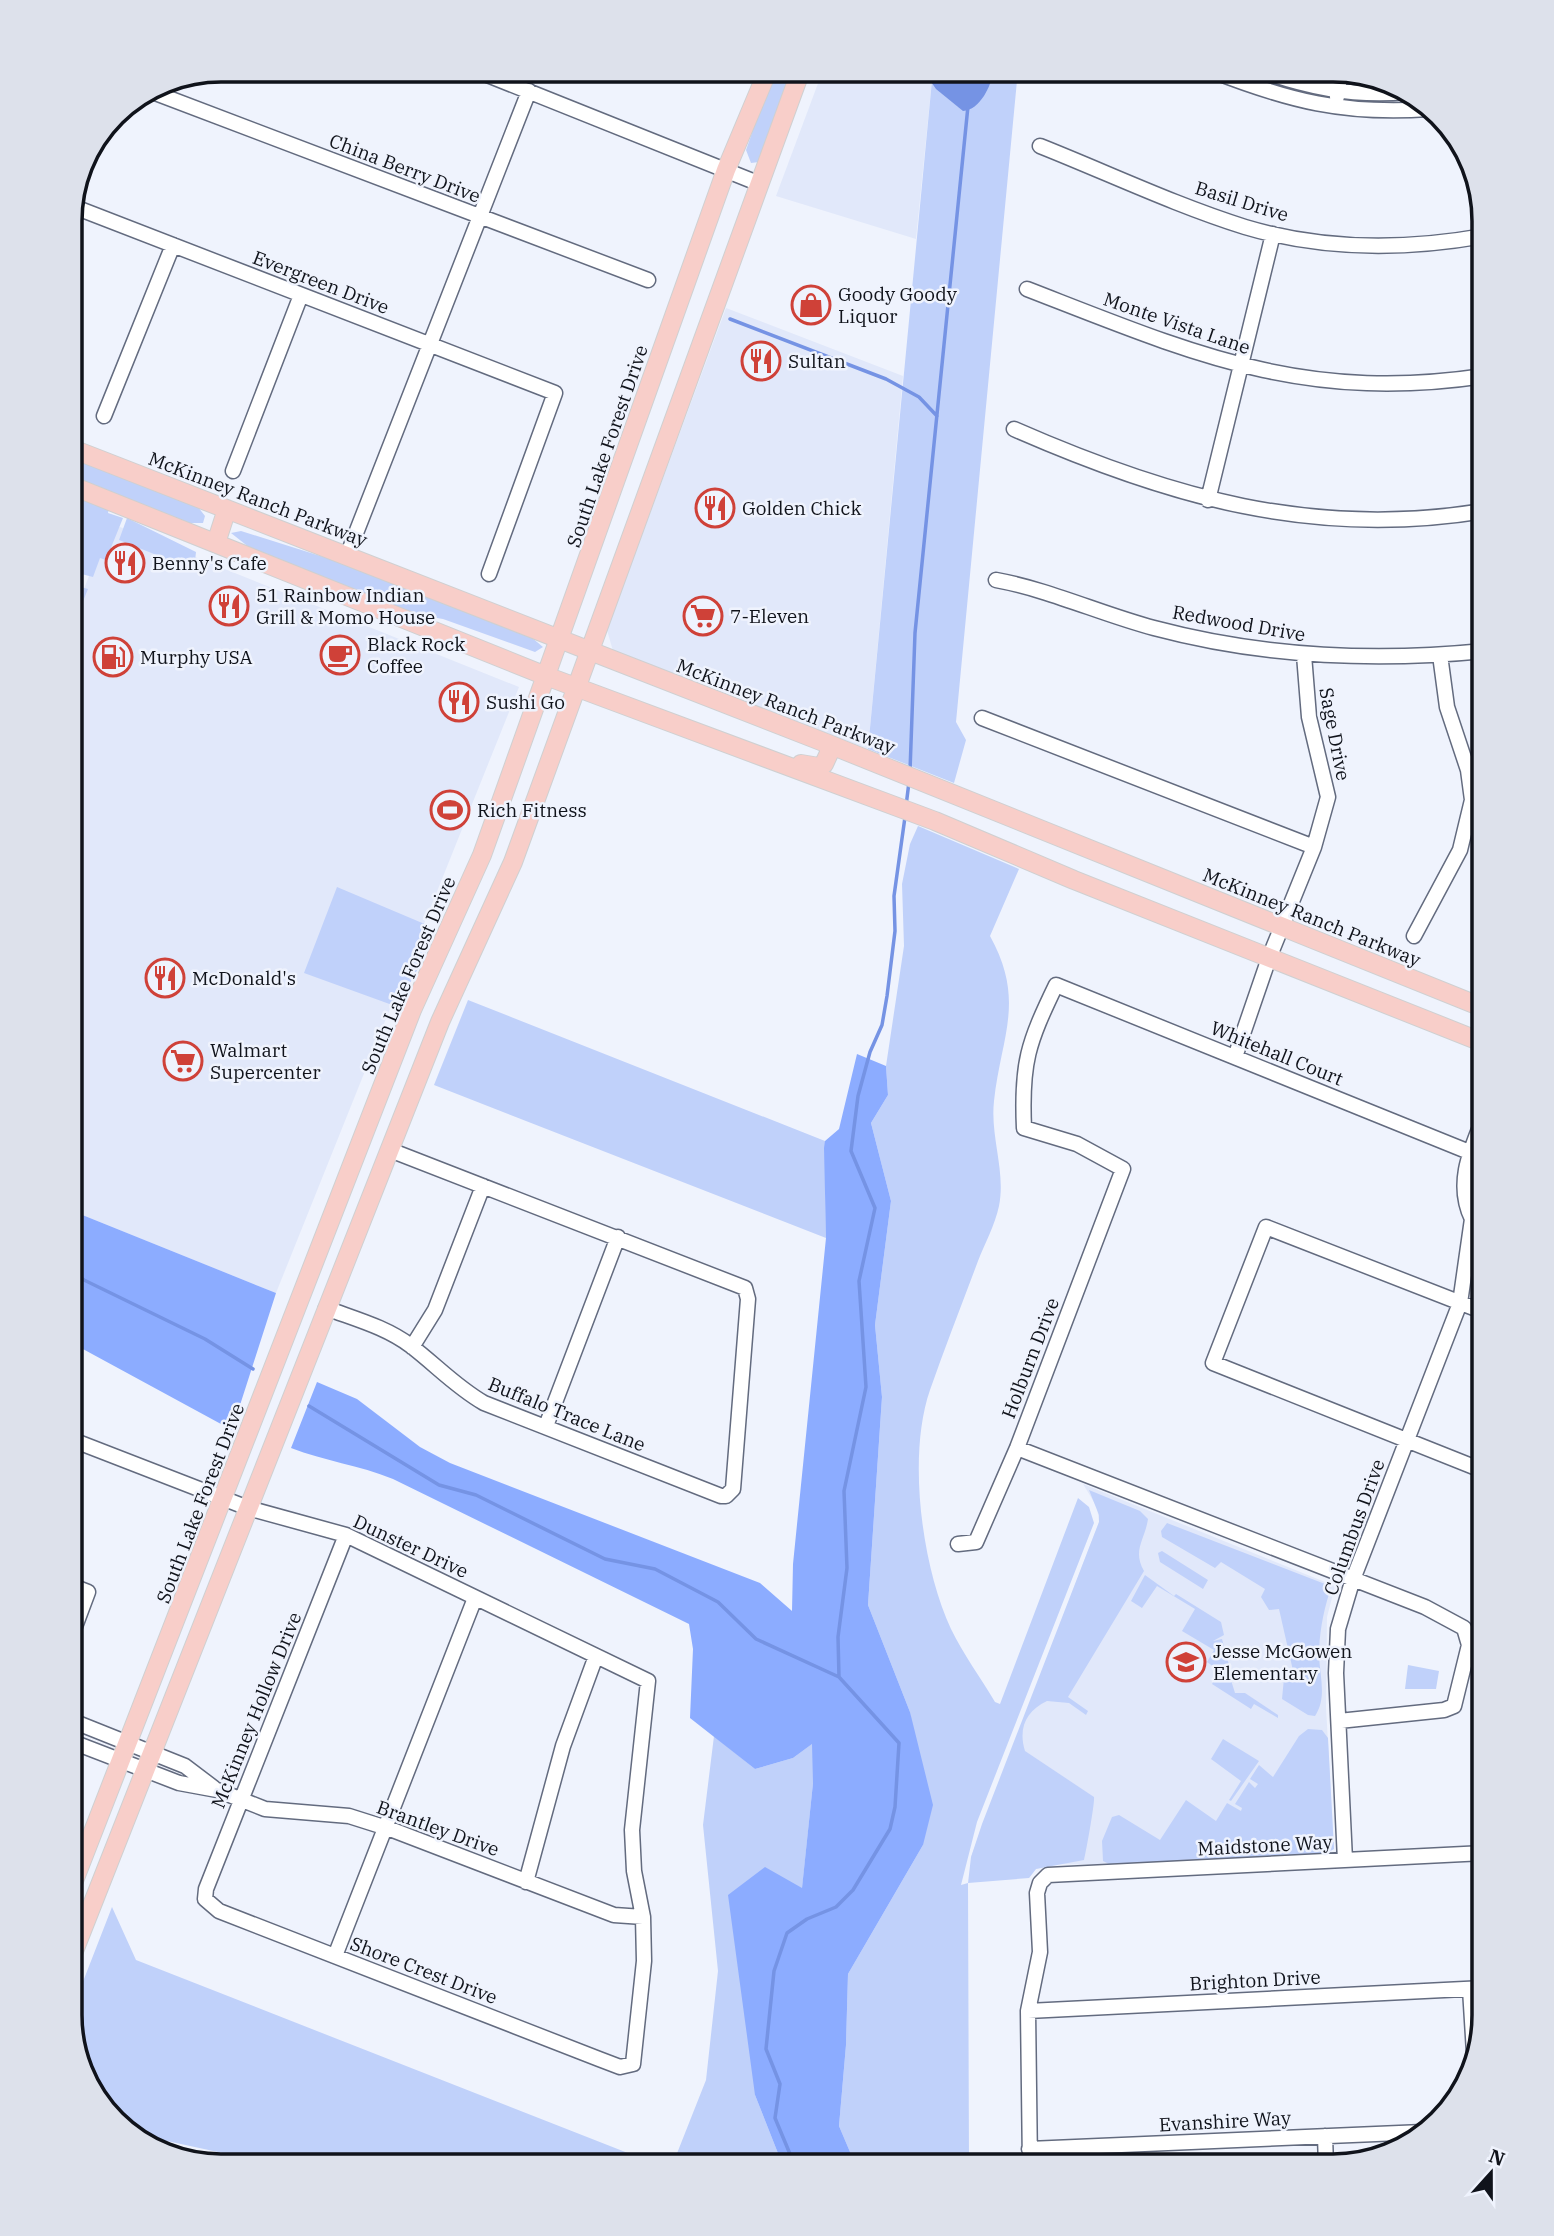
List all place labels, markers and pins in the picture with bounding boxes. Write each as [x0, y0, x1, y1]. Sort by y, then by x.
place label: Goody Goody Liquor [838, 282, 958, 328]
shop icon: Goody Goody Liquor [790, 284, 832, 326]
restaurant icon: Sultan [740, 340, 782, 382]
place label: Sultan [788, 349, 846, 373]
restaurant icon: Golden Chick [694, 487, 736, 529]
place label: Golden Chick [742, 496, 861, 520]
restaurant icon: Benny's Cafe [104, 542, 146, 584]
place label: Benny's Cafe [152, 551, 267, 575]
place label: 51 Rainbow Indian Grill & Momo House [256, 583, 435, 629]
restaurant icon: 51 Rainbow Indian Grill & Momo House [208, 585, 250, 627]
supermarket icon: 7-Eleven [682, 595, 724, 637]
place label: 7-Eleven [730, 604, 809, 628]
place label: Black Rock Coffee [367, 632, 465, 678]
cafe icon: Black Rock Coffee [319, 634, 361, 676]
fuel station icon: Murphy USA [92, 636, 134, 678]
place label: Murphy USA [140, 645, 253, 669]
restaurant icon: Sushi Go [438, 681, 480, 723]
place label: Sushi Go [486, 690, 565, 714]
sports icon: Rich Fitness [429, 789, 471, 831]
place label: Rich Fitness [477, 798, 587, 822]
restaurant icon: McDonald's [144, 957, 186, 999]
place label: McDonald's [192, 966, 296, 990]
place label: Walmart Supercenter [210, 1038, 321, 1084]
supermarket icon: Walmart Supercenter [162, 1040, 204, 1082]
place label: Jesse McGowen Elementary [1213, 1639, 1352, 1685]
school or university icon: Jesse McGowen Elementary [1165, 1641, 1207, 1683]

